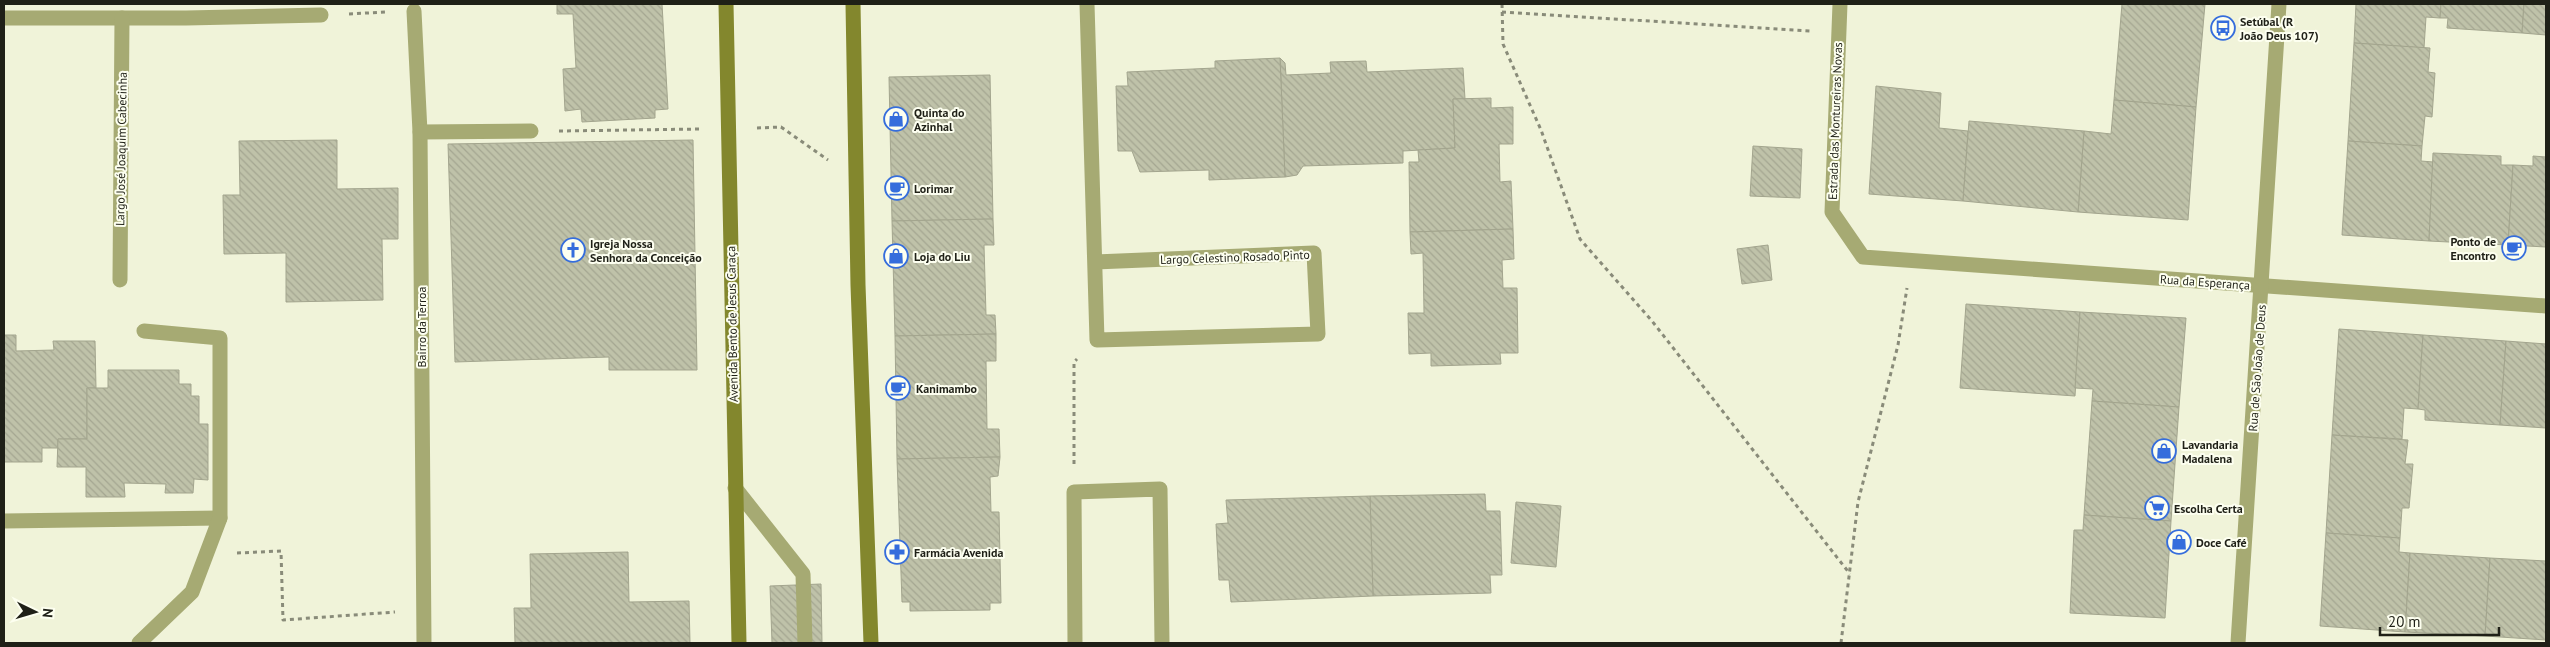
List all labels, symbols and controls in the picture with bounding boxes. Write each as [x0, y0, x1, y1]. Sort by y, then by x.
place label: Setúbal (R João Deus 107) [2239, 14, 2319, 43]
bus stop icon: Setúbal (R João Deus 107) [2210, 15, 2236, 41]
street label: Estrada das Montureiras Novas [1825, 42, 1845, 200]
street label: Largo José Joaquim Cabecinha [112, 72, 130, 226]
place label: Quinta do Azinhal [914, 105, 965, 134]
shop icon: Quinta do Azinhal [883, 106, 909, 132]
cafe icon: Lorimar [884, 175, 910, 201]
place label: Lorimar [914, 181, 954, 196]
place label: Ponto de Encontro [2450, 234, 2497, 263]
cafe icon: Ponto de Encontro [2501, 235, 2527, 261]
place label: Igreja Nossa Senhora da Conceição [590, 236, 702, 265]
church icon: Igreja Nossa Senhora da Conceição [560, 237, 586, 263]
shop icon: Loja do Liu [883, 243, 909, 269]
street label: Avenida Bento de Jesus Caraça [723, 246, 741, 402]
street label: Largo Celestino Rosado Pinto [1160, 247, 1310, 267]
place label: Loja do Liu [914, 249, 970, 264]
street label: Rua da Esperança [2159, 271, 2251, 293]
street label: Bairro da Terroa [414, 286, 429, 367]
street label: Rua de São João de Deus [2245, 304, 2269, 432]
cafe icon: Kanimambo [885, 375, 911, 401]
place label: Kanimambo [916, 381, 978, 396]
place label: Lavandaria Madalena [2182, 437, 2238, 466]
shop icon: Lavandaria Madalena [2151, 438, 2177, 464]
supermarket icon: Escolha Certa [2144, 495, 2170, 521]
place label: Escolha Certa [2174, 501, 2243, 516]
shop icon: Doce Café [2166, 529, 2192, 555]
place label: Doce Café [2196, 535, 2247, 550]
pharmacy icon: Farmácia Avenida [884, 539, 910, 565]
place label: Farmácia Avenida [914, 545, 1003, 560]
north arrow [10, 587, 60, 637]
scale bar [2380, 604, 2499, 636]
text: N [39, 608, 57, 619]
text: 20 m [2388, 612, 2421, 631]

